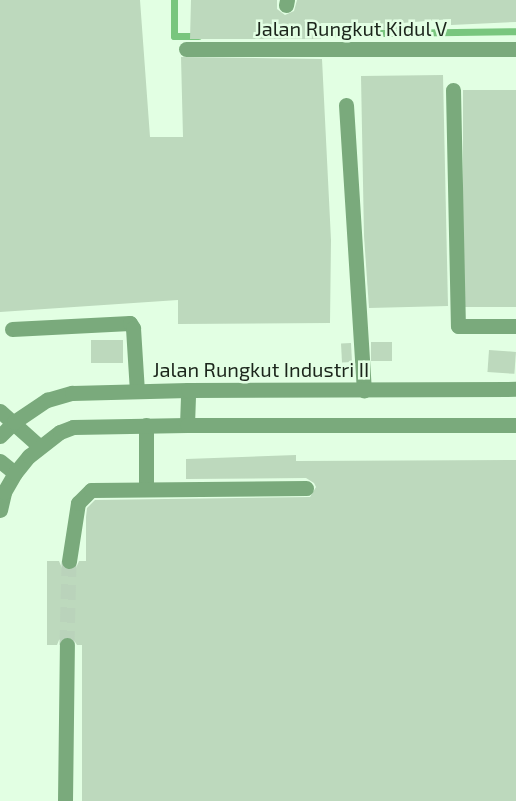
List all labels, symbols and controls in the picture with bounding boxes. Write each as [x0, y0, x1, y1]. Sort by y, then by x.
street label: Jalan Rungkut Kidul V [254, 16, 448, 40]
street label: Jalan Rungkut Industri II [153, 357, 369, 381]

